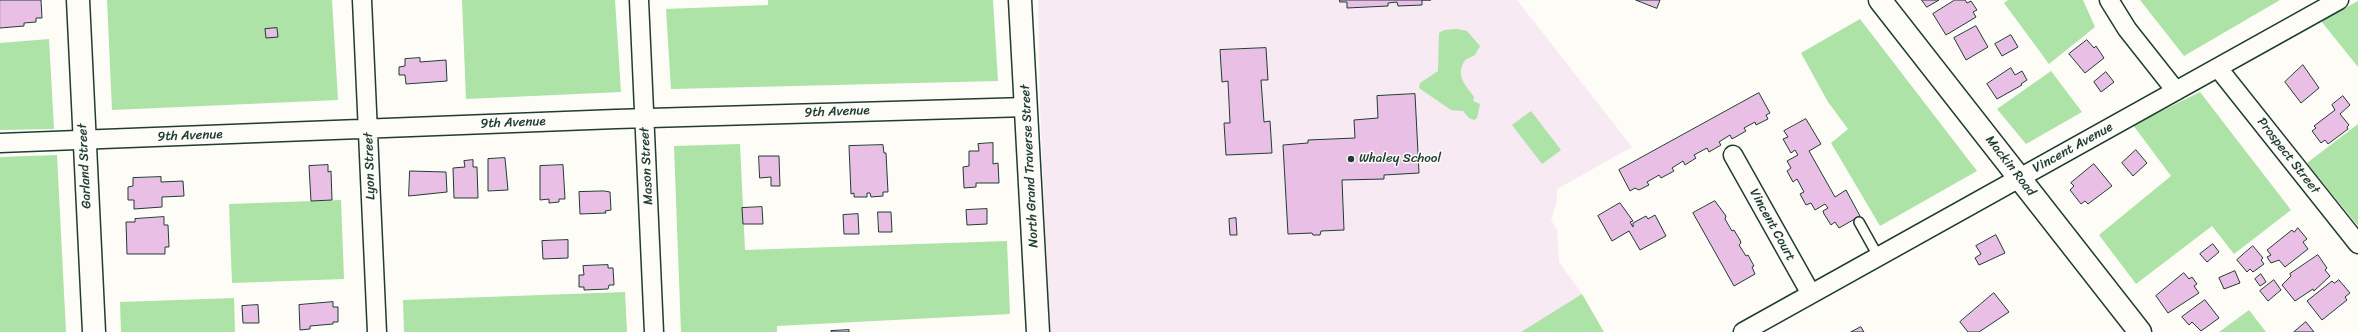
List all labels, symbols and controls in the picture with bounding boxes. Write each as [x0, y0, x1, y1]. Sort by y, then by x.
street label: North Grand Traverse Street [1018, 84, 1042, 248]
street label: 9th Avenue [804, 103, 870, 121]
street label: 9th Avenue [480, 114, 546, 132]
street label: Prospect Street [2253, 115, 2323, 197]
street label: Vincent Avenue [2030, 120, 2116, 176]
street label: Garland Street [75, 123, 95, 209]
street label: 9th Avenue [157, 127, 223, 145]
street label: Mason Street [637, 127, 657, 205]
street label: Lyon Street [361, 132, 379, 200]
street label: Mackin Road [1982, 133, 2038, 199]
place label: Whaley School [1359, 151, 1441, 167]
marker: Whaley School [1346, 154, 1356, 164]
street label: Vincent Court [1746, 186, 1798, 264]

